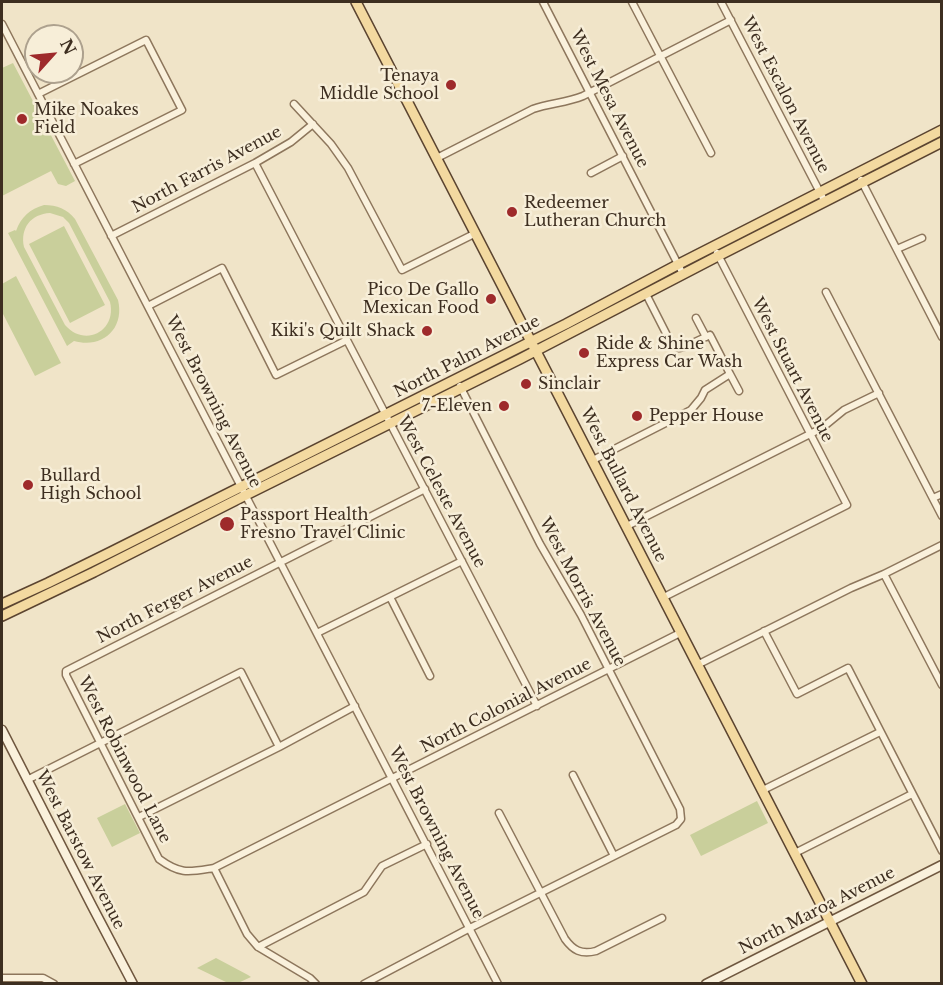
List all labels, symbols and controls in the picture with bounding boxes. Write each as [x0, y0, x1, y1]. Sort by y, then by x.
street label: West Escalon Avenue [737, 13, 833, 177]
north arrow [24, 24, 84, 84]
street label: West Mesa Avenue [566, 27, 652, 171]
text: N [56, 35, 81, 58]
place label: Tenaya Middle School [320, 66, 439, 104]
marker: Tenaya Middle School [444, 78, 458, 92]
place label: Mike Noakes Field [34, 100, 139, 138]
marker: Mike Noakes Field [15, 112, 29, 126]
street label: North Farris Avenue [129, 123, 285, 217]
place label: Redeemer Lutheran Church [524, 193, 666, 231]
marker: Redeemer Lutheran Church [505, 205, 519, 219]
place label: Pico De Gallo Mexican Food [363, 280, 479, 318]
marker: Pico De Gallo Mexican Food [484, 292, 498, 306]
street label: West Stuart Avenue [747, 294, 837, 446]
street label: North Palm Avenue [391, 312, 543, 402]
street label: West Browning Avenue [161, 313, 265, 491]
place label: Kiki's Quilt Shack [271, 321, 415, 341]
marker: Kiki's Quilt Shack [420, 324, 434, 338]
place label: Ride & Shine Express Car Wash [596, 334, 742, 372]
marker: Ride & Shine Express Car Wash [577, 346, 591, 360]
place label: Sinclair [538, 374, 601, 394]
marker: Sinclair [519, 377, 533, 391]
place label: 7-Eleven [422, 396, 492, 416]
marker: 7-Eleven [497, 399, 511, 413]
street label: West Bullard Avenue [576, 405, 670, 565]
place label: Pepper House [649, 406, 764, 426]
marker: Pepper House [630, 409, 644, 423]
street label: West Celeste Avenue [393, 413, 489, 571]
place label: Bullard High School [40, 466, 141, 504]
marker: Bullard High School [21, 478, 35, 492]
place label: Passport Health Fresno Travel Clinic [240, 505, 405, 543]
street label: West Morris Avenue [535, 514, 629, 670]
marker: Passport Health Fresno Travel Clinic [218, 515, 236, 533]
street label: North Ferger Avenue [94, 552, 256, 648]
street label: North Colonial Avenue [418, 655, 594, 757]
street label: West Robinwood Lane [74, 673, 174, 847]
street label: West Browning Avenue [384, 744, 488, 922]
street label: West Barstow Avenue [31, 767, 129, 933]
street label: North Maroa Avenue [736, 863, 898, 959]

